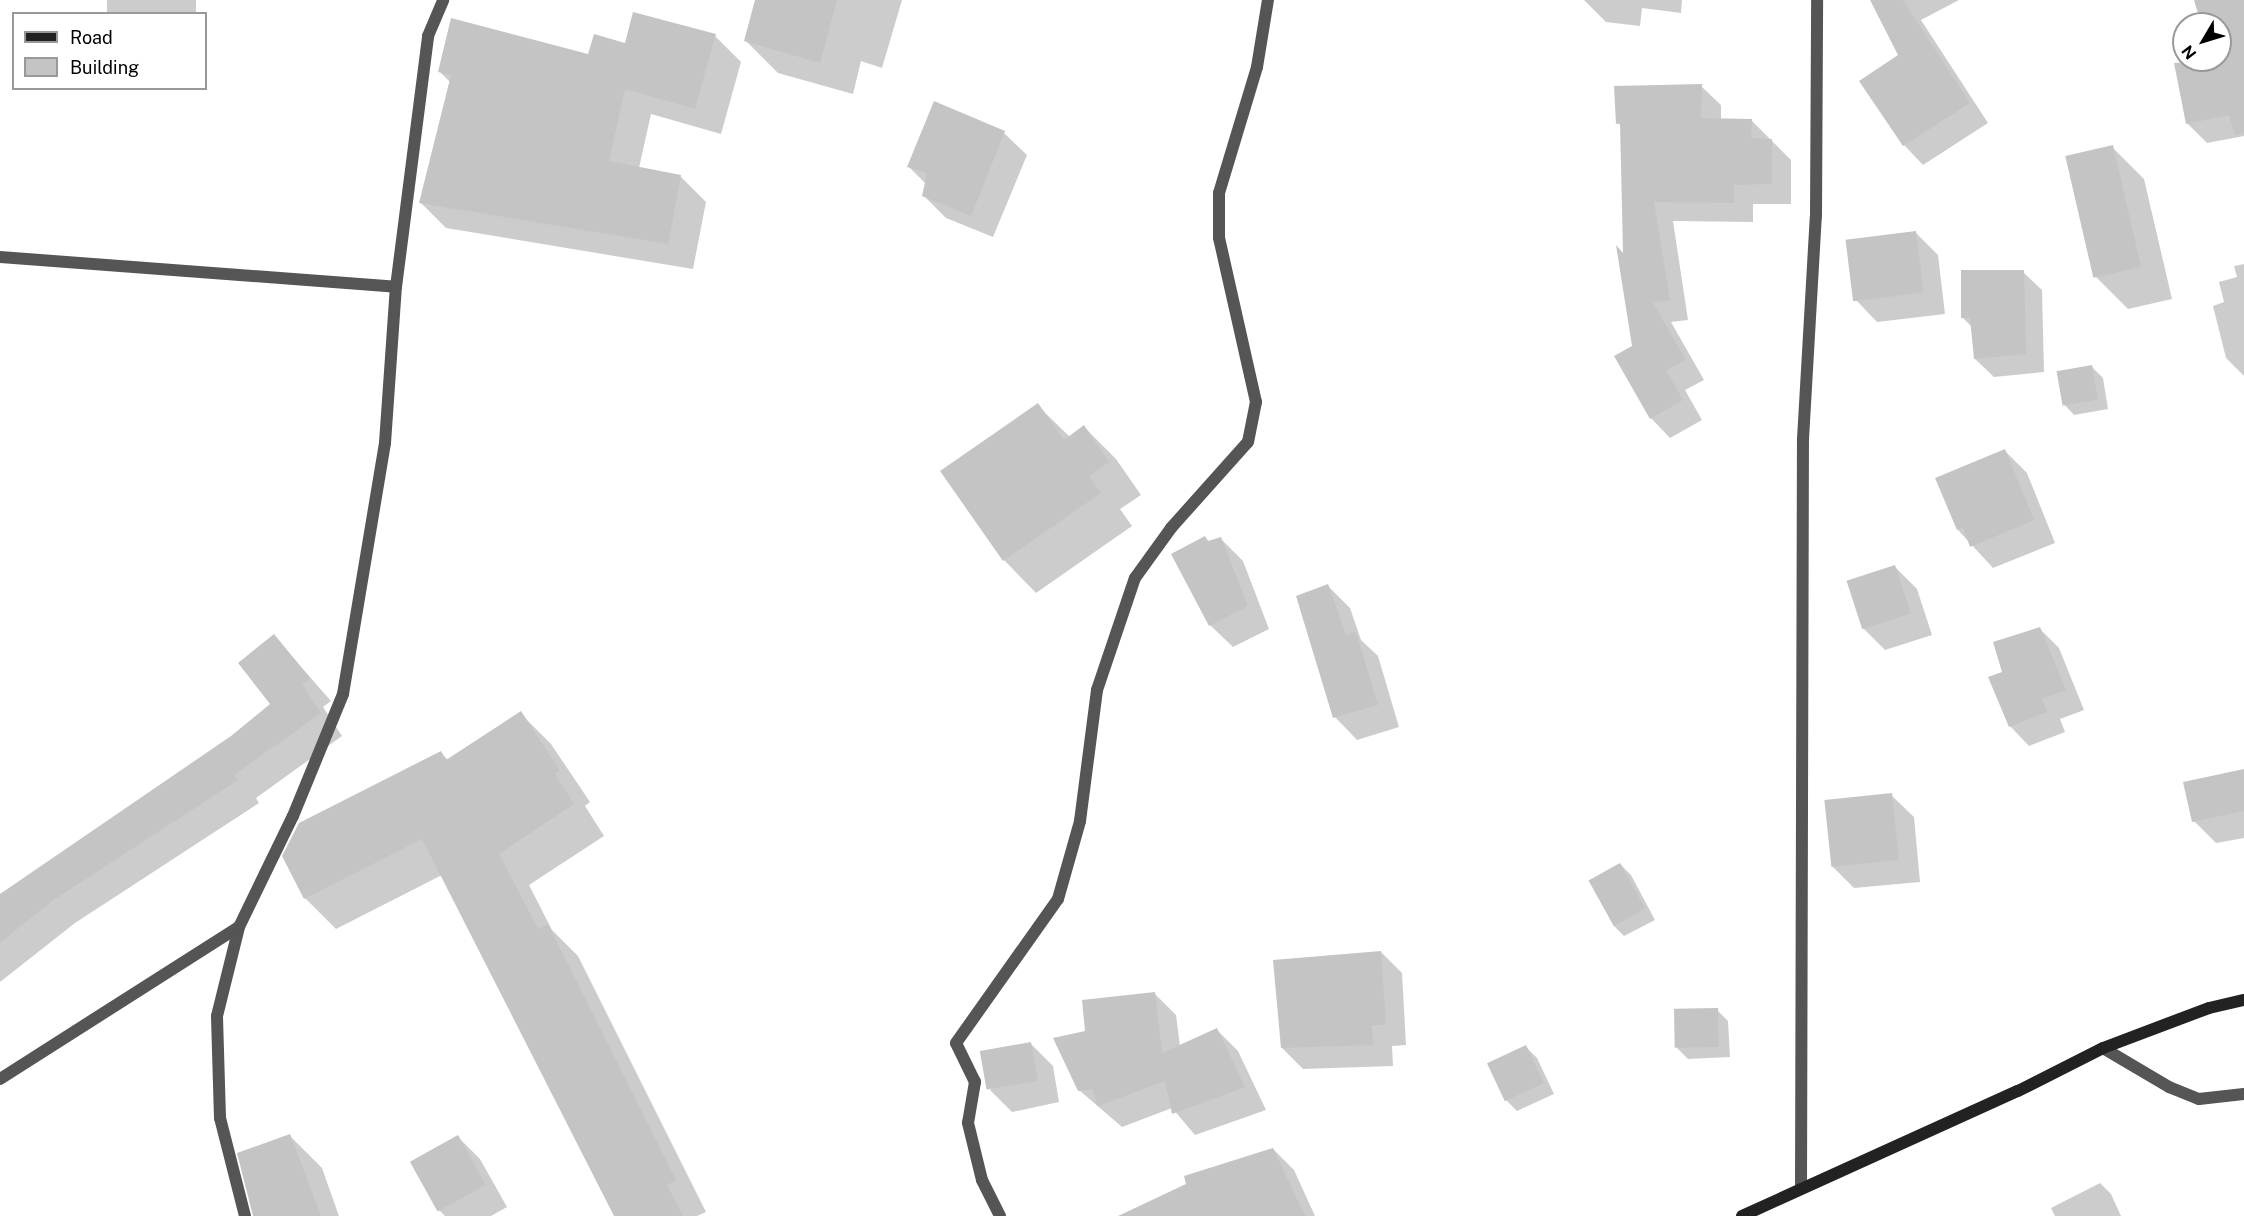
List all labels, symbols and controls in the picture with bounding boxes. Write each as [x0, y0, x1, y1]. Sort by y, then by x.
legend [12, 12, 207, 90]
north arrow [2172, 12, 2232, 72]
text: Road [70, 27, 113, 48]
text: N [2178, 41, 2200, 63]
text: Building [70, 57, 139, 78]

